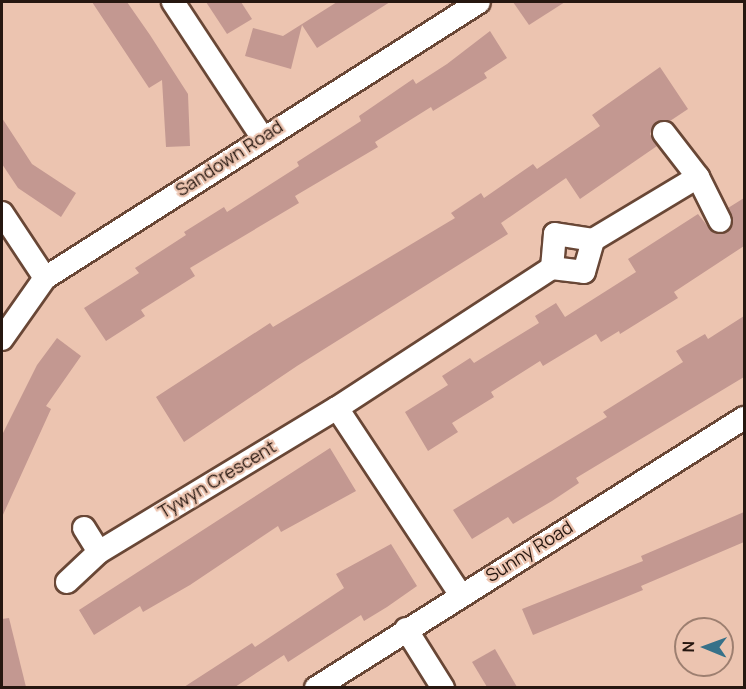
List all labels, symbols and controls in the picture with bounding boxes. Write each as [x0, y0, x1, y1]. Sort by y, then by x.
street label: Sandown Road [171, 115, 287, 201]
street label: Tywyn Crescent [154, 435, 280, 523]
street label: Sunny Road [481, 516, 577, 586]
north arrow [674, 617, 734, 677]
text: N [677, 641, 699, 653]

